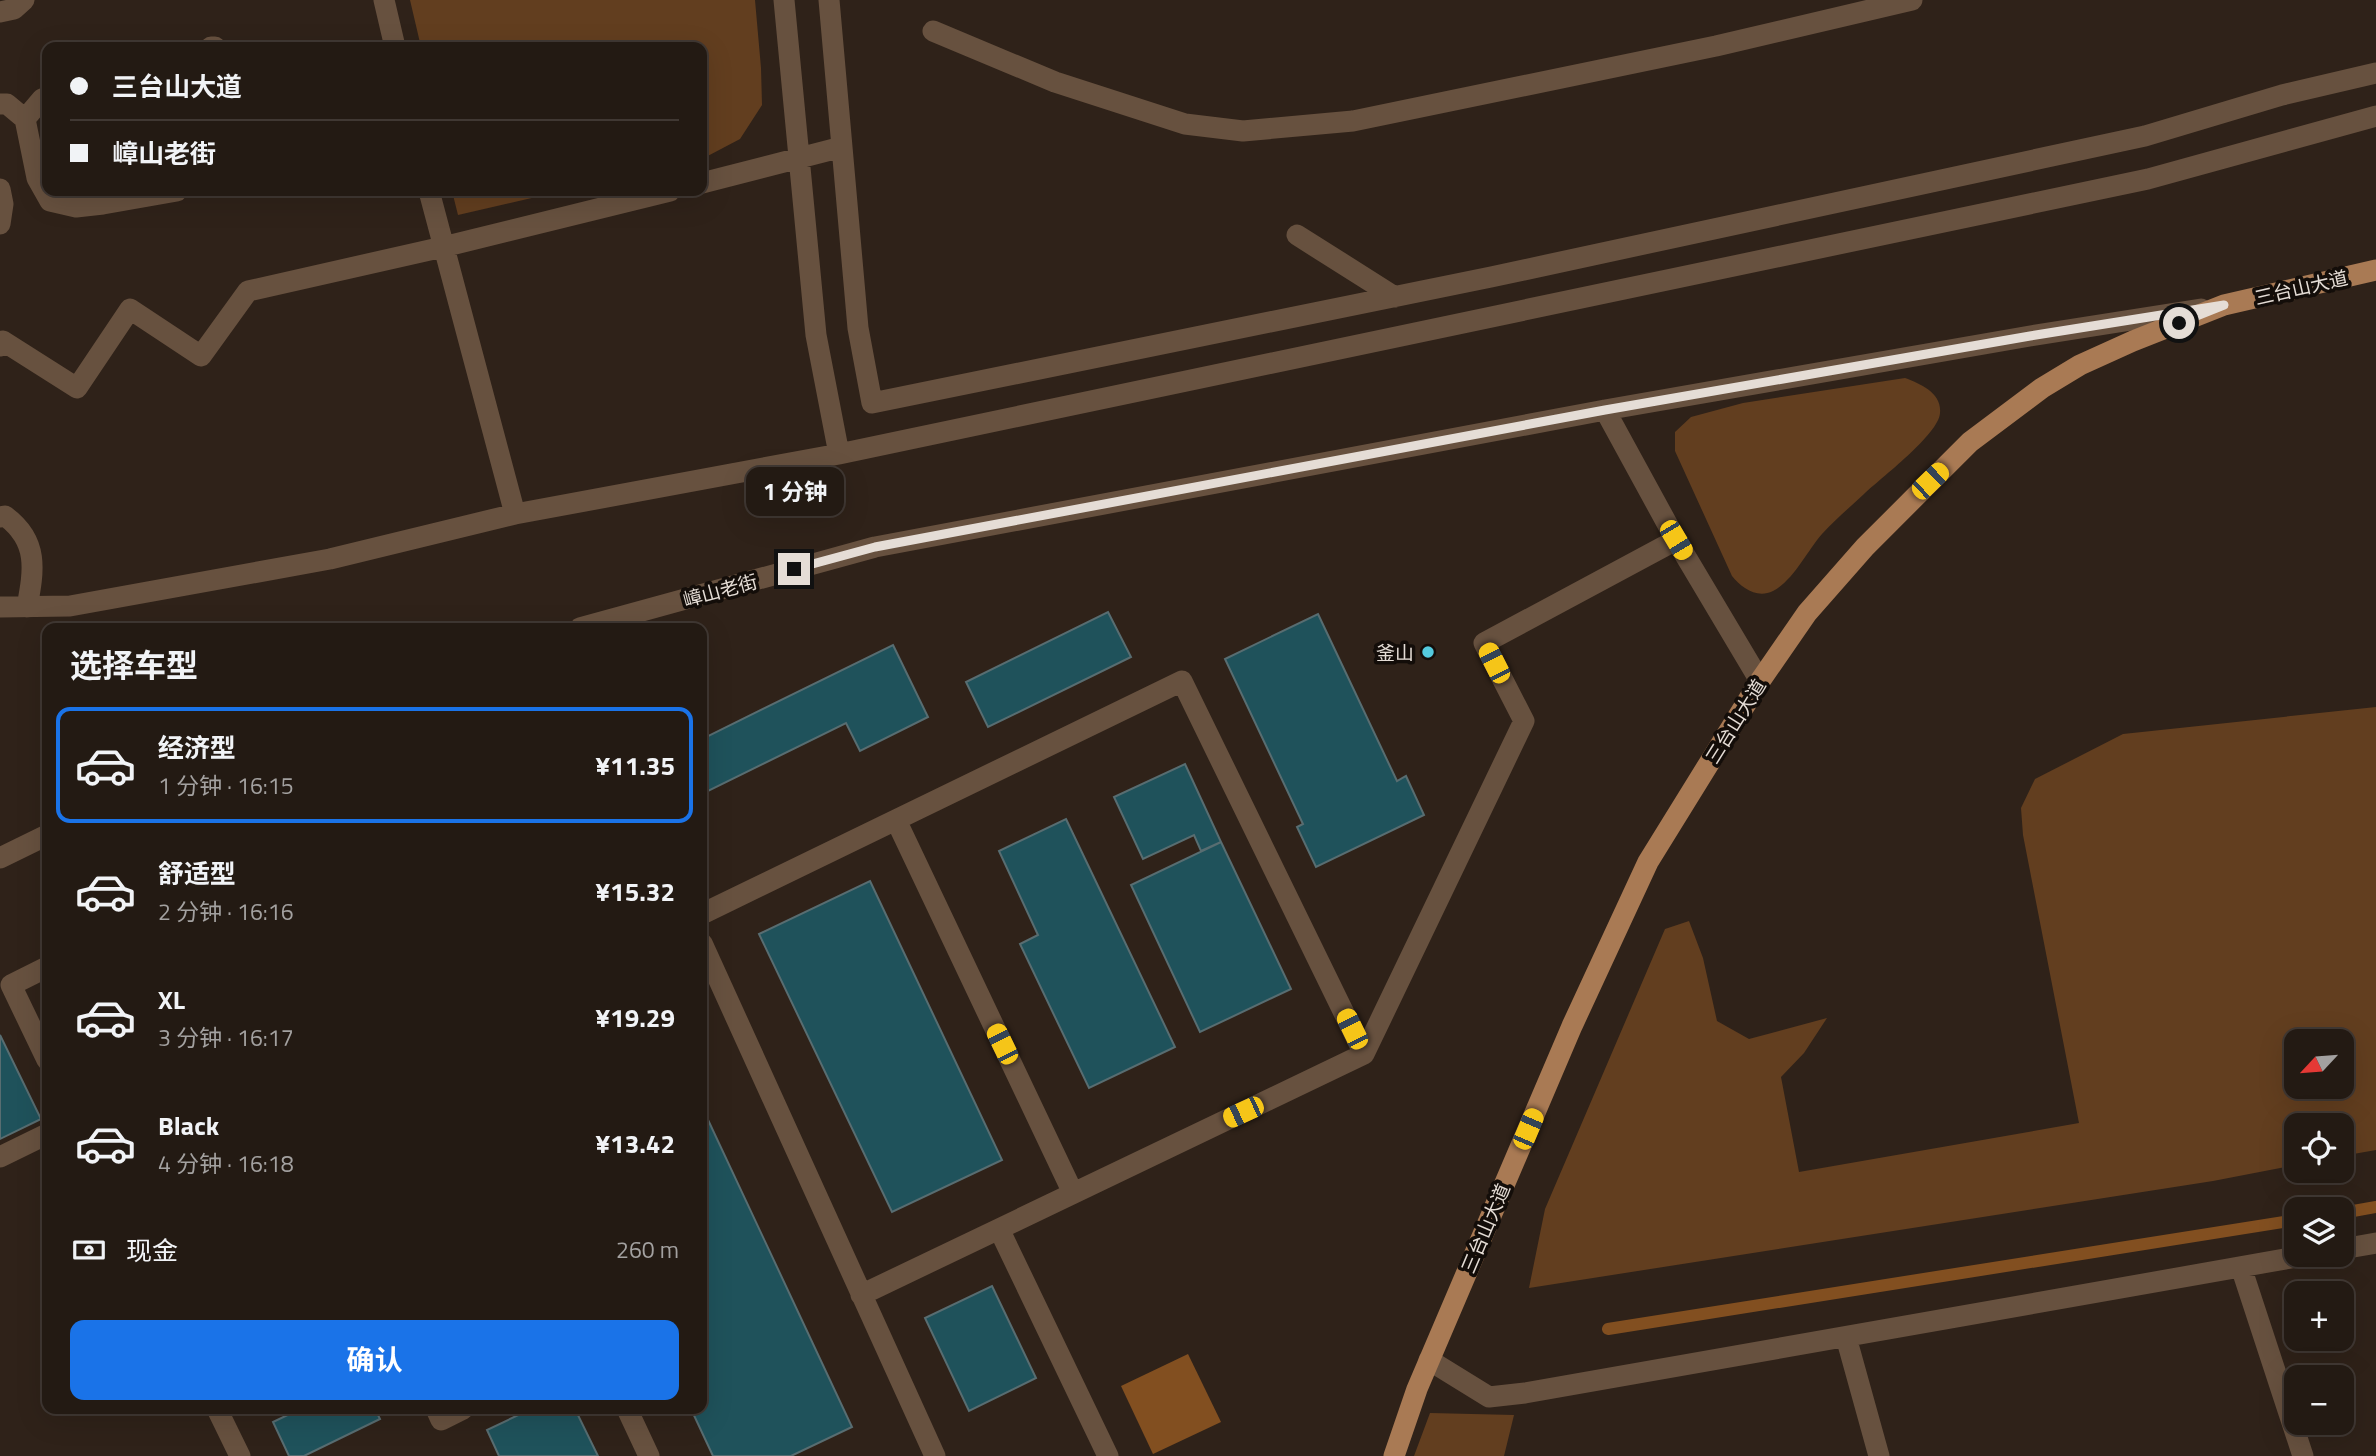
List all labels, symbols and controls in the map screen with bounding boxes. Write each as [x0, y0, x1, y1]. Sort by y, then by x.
text: 三台山大道 [112, 67, 242, 106]
text: 嶂山老街 [112, 134, 216, 173]
street label: 三台山大道 [2251, 262, 2351, 312]
route start [2163, 307, 2195, 339]
car [1908, 459, 1953, 503]
callout: 1 分钟 [745, 468, 843, 516]
text: 1 分钟 [763, 474, 827, 509]
car [1657, 517, 1696, 563]
route end [778, 553, 810, 585]
street label: 嶂山老街 [680, 566, 760, 614]
place label: 釜山 [1376, 638, 1414, 667]
car [1476, 640, 1513, 686]
text: 选择车型 [70, 641, 198, 689]
marker: 釜山 [1420, 644, 1436, 660]
street label: 三台山大道 [1698, 673, 1772, 769]
text: 经济型 [158, 728, 236, 767]
icon: car [74, 734, 137, 797]
text: ¥11.35 [596, 746, 675, 785]
text: 1 分钟 · 16:15 [158, 768, 294, 803]
text: 舒适型 [158, 854, 236, 893]
icon: car [74, 860, 137, 923]
text: ¥15.32 [596, 872, 675, 911]
text: 2 分钟 · 16:16 [158, 894, 294, 929]
text: XL [158, 980, 185, 1019]
icon: car [74, 986, 137, 1049]
text: ¥19.29 [596, 998, 675, 1037]
car [1334, 1006, 1371, 1052]
text: 3 分钟 · 16:17 [158, 1020, 294, 1055]
car [984, 1021, 1021, 1067]
north arrow [2284, 1029, 2354, 1099]
map controls [2284, 1029, 2354, 1435]
car [1220, 1094, 1267, 1130]
text: Black [158, 1106, 219, 1145]
car [1511, 1106, 1546, 1152]
icon: car [74, 1112, 137, 1175]
button: locate [2284, 1113, 2354, 1183]
text: ¥13.42 [596, 1124, 675, 1163]
text: 4 分钟 · 16:18 [158, 1146, 294, 1181]
street label: 三台山大道 [1453, 1179, 1517, 1277]
button: layers [2284, 1197, 2354, 1267]
icon: cash [70, 1231, 108, 1269]
text: 现金 [126, 1231, 178, 1270]
text: 260 m [616, 1232, 679, 1267]
button: + [2284, 1281, 2354, 1351]
button: 确认 [70, 1320, 679, 1400]
button: − [2284, 1365, 2354, 1435]

